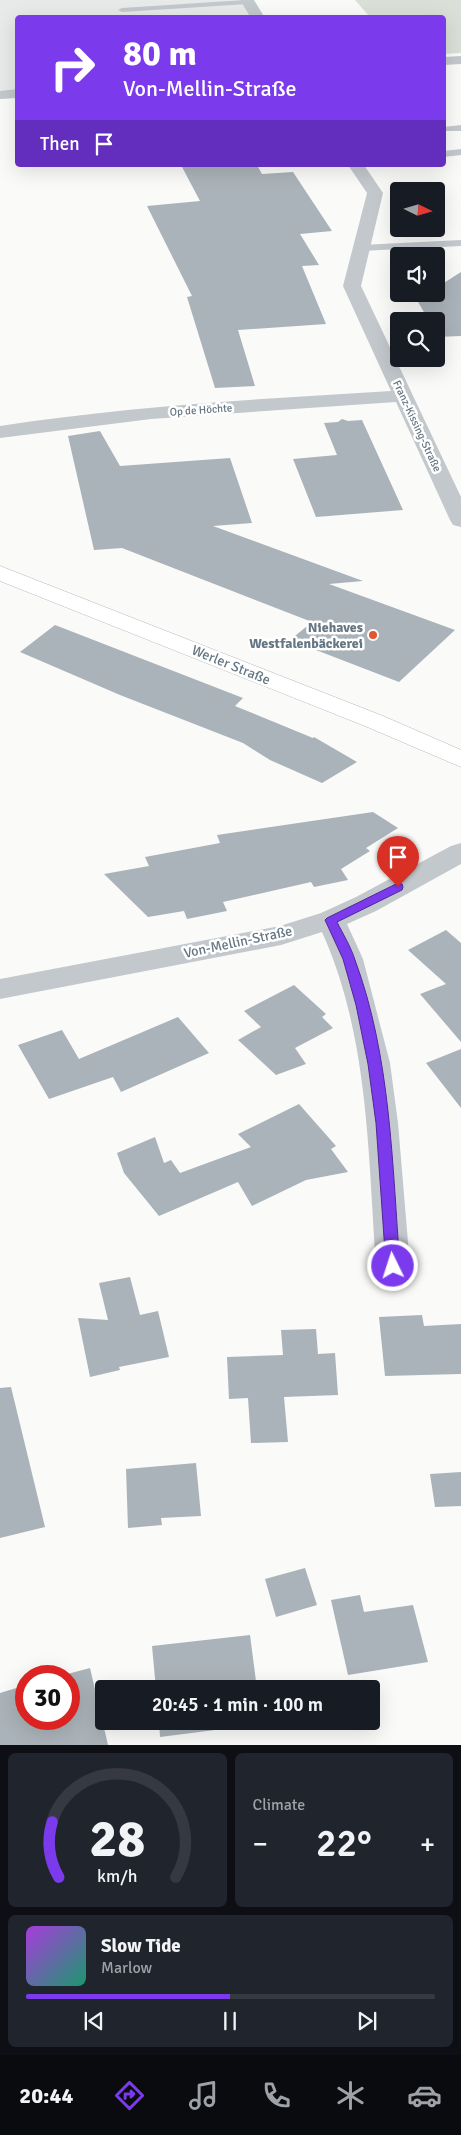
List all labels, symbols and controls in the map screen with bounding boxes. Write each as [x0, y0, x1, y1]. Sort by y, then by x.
text: 80 m [123, 32, 197, 75]
icon: right [40, 35, 105, 100]
text: Von-Mellin-Straße [123, 75, 297, 102]
icon: arrive [90, 130, 118, 158]
text: Then [40, 132, 80, 156]
north arrow [390, 182, 445, 238]
map controls [390, 182, 445, 367]
button: sound [390, 247, 445, 302]
button: search [390, 312, 445, 367]
street label: Franz-Kissing-Straße [390, 378, 444, 474]
street label: Op de Höchte [169, 401, 233, 419]
place label: Niehaves Westfalenbäckerei [249, 619, 363, 652]
marker: Niehaves Westfalenbäckerei [367, 629, 379, 641]
street label: Werler Straße [189, 642, 273, 688]
pin [377, 836, 419, 887]
icon: arrive [384, 843, 412, 871]
street label: Von-Mellin-Straße [182, 922, 294, 962]
position arrow [366, 1239, 418, 1291]
speed limit sign: 30 [15, 1665, 80, 1730]
text: 20:45 · 1 min · 100 m [152, 1693, 323, 1717]
text: Climate [253, 1795, 305, 1815]
text: 28 [89, 1807, 145, 1871]
text: 22° [316, 1820, 372, 1867]
text: − [253, 1827, 268, 1861]
text: + [420, 1827, 435, 1861]
text: km/h [97, 1865, 137, 1887]
text: Slow Tide [101, 1934, 181, 1958]
text: Marlow [101, 1958, 152, 1978]
icon: previous [80, 2007, 108, 2035]
icon: pause [216, 2007, 244, 2035]
icon: next [353, 2007, 381, 2035]
icon: directions [112, 2078, 147, 2113]
icon: music [186, 2078, 221, 2113]
icon: phone [259, 2078, 294, 2113]
icon: climate [333, 2078, 368, 2113]
icon: car [407, 2078, 442, 2113]
text: 20:44 [19, 2082, 73, 2109]

